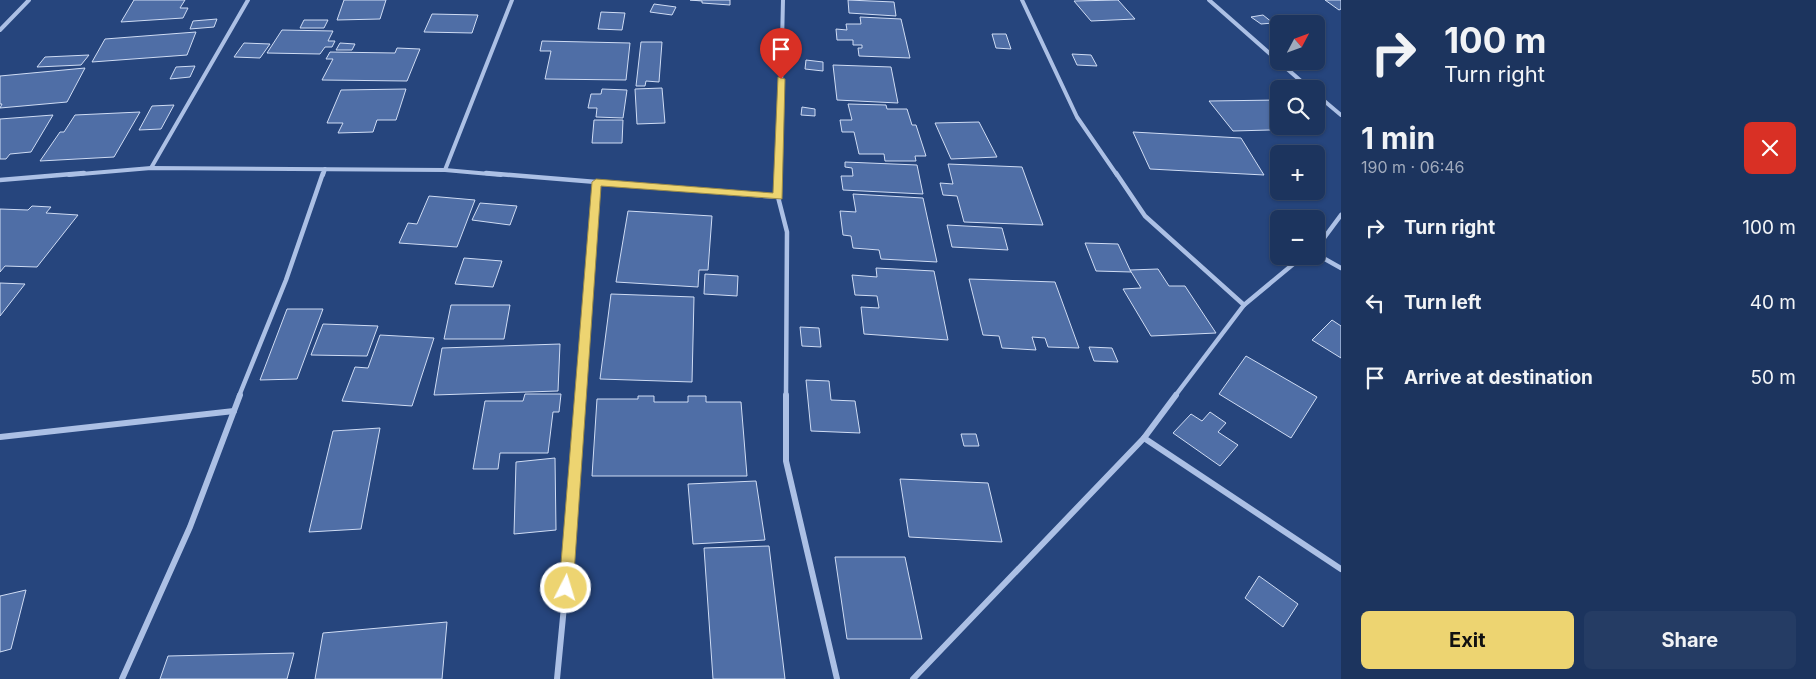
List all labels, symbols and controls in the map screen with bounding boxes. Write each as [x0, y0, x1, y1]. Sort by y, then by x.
north arrow [1270, 15, 1325, 70]
map controls [1270, 15, 1325, 265]
text: 100 m [1444, 19, 1547, 61]
icon: right [1361, 20, 1426, 85]
pin [760, 28, 802, 79]
icon: arrive [767, 35, 795, 63]
text: Turn right [1444, 61, 1545, 87]
button: search [1270, 80, 1325, 135]
text: 1 min [1361, 120, 1435, 156]
button: close [1744, 122, 1796, 174]
button: + [1270, 145, 1325, 200]
text: 190 m · 06:46 [1361, 157, 1465, 177]
button: − [1270, 210, 1325, 265]
icon: right [1361, 214, 1389, 242]
text: Turn right [1404, 216, 1495, 239]
text: 100 m [1742, 216, 1796, 239]
icon: left [1361, 289, 1389, 317]
text: Turn left [1404, 291, 1482, 314]
text: 40 m [1750, 291, 1796, 314]
icon: arrive [1361, 364, 1389, 392]
text: Arrive at destination [1404, 366, 1593, 389]
text: 50 m [1750, 366, 1796, 389]
position arrow [539, 561, 591, 613]
button: Exit [1361, 611, 1574, 669]
button: Share [1584, 611, 1796, 669]

